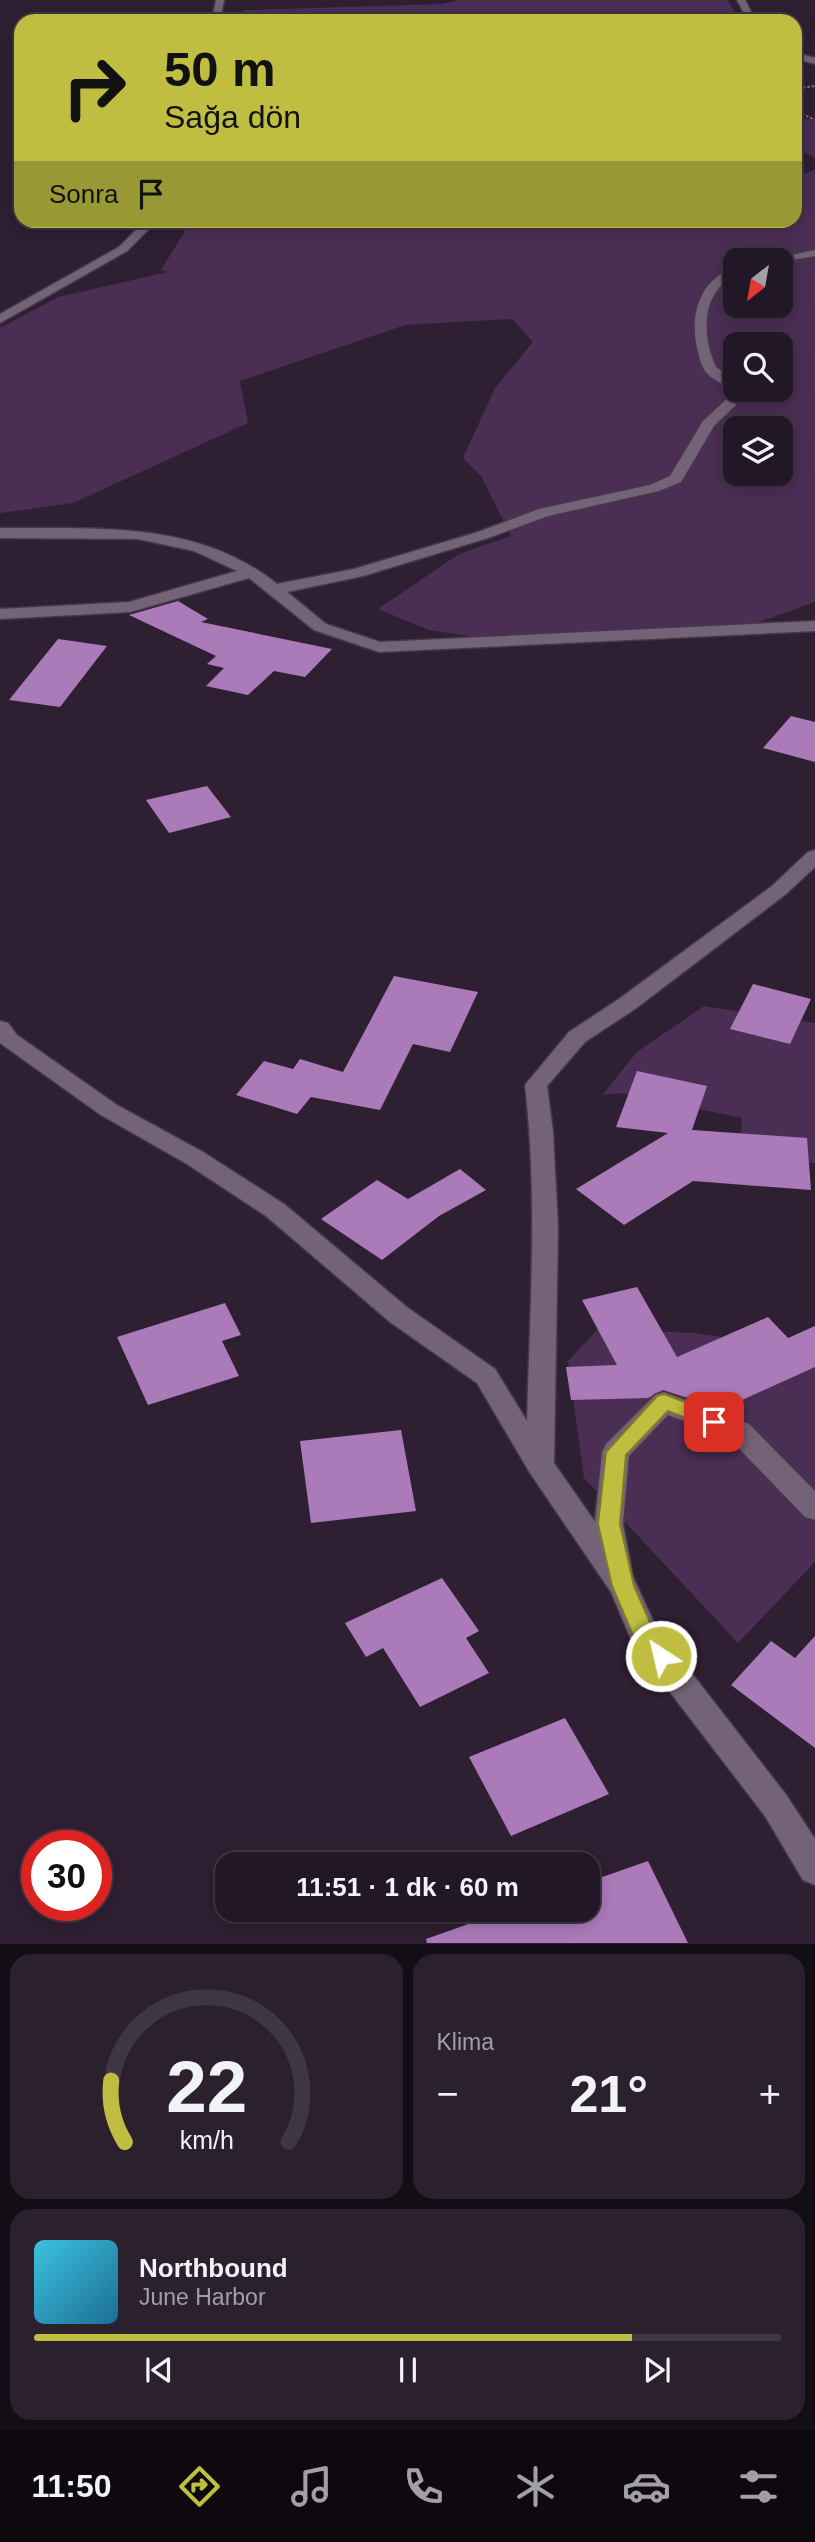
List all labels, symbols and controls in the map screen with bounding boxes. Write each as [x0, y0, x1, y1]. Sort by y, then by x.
icon: right [49, 42, 140, 133]
text: 50 m [164, 42, 276, 96]
text: Sağa dön [164, 99, 301, 135]
icon: arrive [132, 175, 170, 213]
text: Sonra [49, 179, 118, 209]
north arrow [723, 248, 793, 318]
map controls [723, 248, 793, 486]
button: search [723, 332, 793, 402]
button: layers [723, 416, 793, 486]
pin [684, 1392, 744, 1452]
icon: arrive [695, 1403, 733, 1441]
position arrow [624, 1619, 698, 1693]
speed limit sign: 30 [21, 1830, 112, 1921]
text: 11:51 · 1 dk · 60 m [296, 1872, 519, 1902]
text: Klima [437, 2029, 494, 2055]
text: 22 [166, 2047, 247, 2128]
text: 21° [569, 2065, 648, 2123]
text: − [437, 2073, 459, 2115]
text: + [759, 2073, 781, 2115]
text: km/h [179, 2126, 233, 2154]
text: Northbound [139, 2253, 288, 2283]
text: June Harbor [139, 2284, 266, 2310]
icon: previous [140, 2351, 178, 2389]
icon: pause [389, 2351, 427, 2389]
icon: next [638, 2351, 676, 2389]
icon: directions [175, 2462, 224, 2511]
icon: music [287, 2462, 336, 2511]
icon: phone [399, 2462, 448, 2511]
icon: climate [511, 2462, 560, 2511]
icon: car [622, 2462, 671, 2511]
icon: filters [734, 2462, 783, 2511]
text: 11:50 [31, 2468, 112, 2504]

